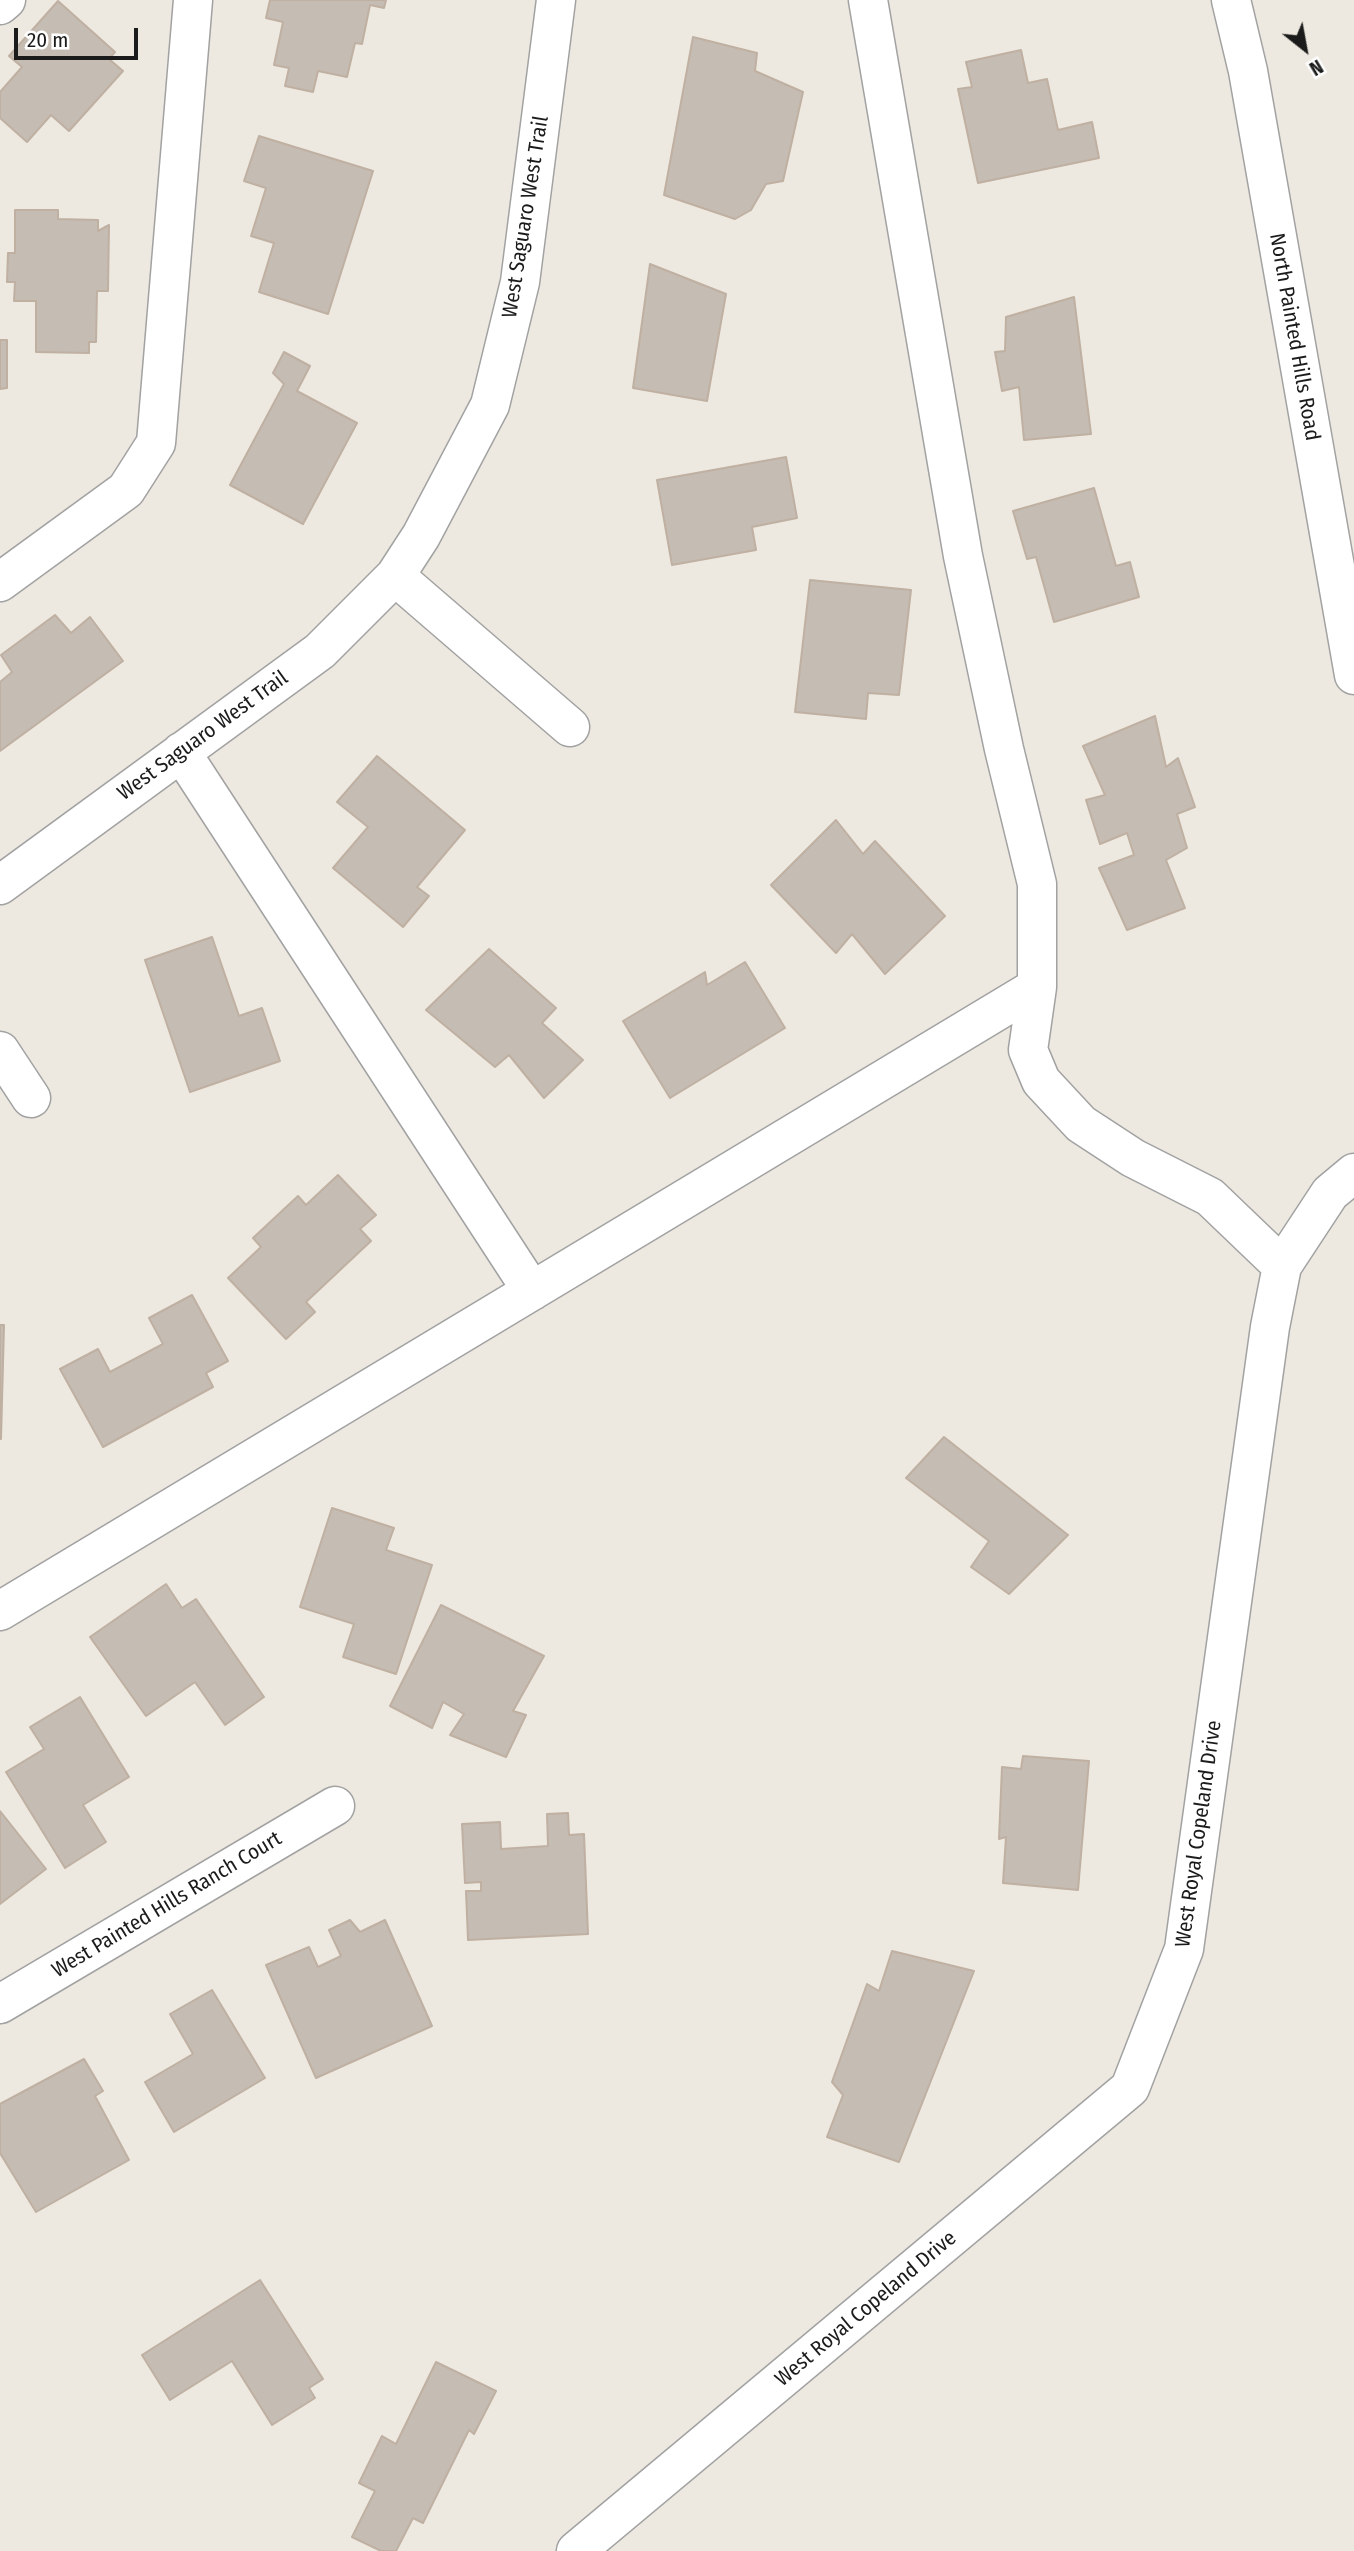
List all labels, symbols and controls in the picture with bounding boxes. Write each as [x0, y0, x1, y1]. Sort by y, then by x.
scale bar [18, 14, 142, 58]
north arrow [1270, 14, 1340, 84]
text: 20 m [27, 27, 68, 53]
text: N [1305, 55, 1327, 80]
street label: West Saguaro West Trail [498, 114, 554, 320]
street label: North Painted Hills Road [1263, 231, 1325, 443]
street label: West Saguaro West Trail [113, 666, 293, 806]
street label: West Royal Copeland Drive [1171, 1719, 1227, 1949]
street label: West Painted Hills Ranch Court [48, 1826, 286, 1984]
street label: West Royal Copeland Drive [770, 2226, 962, 2392]

